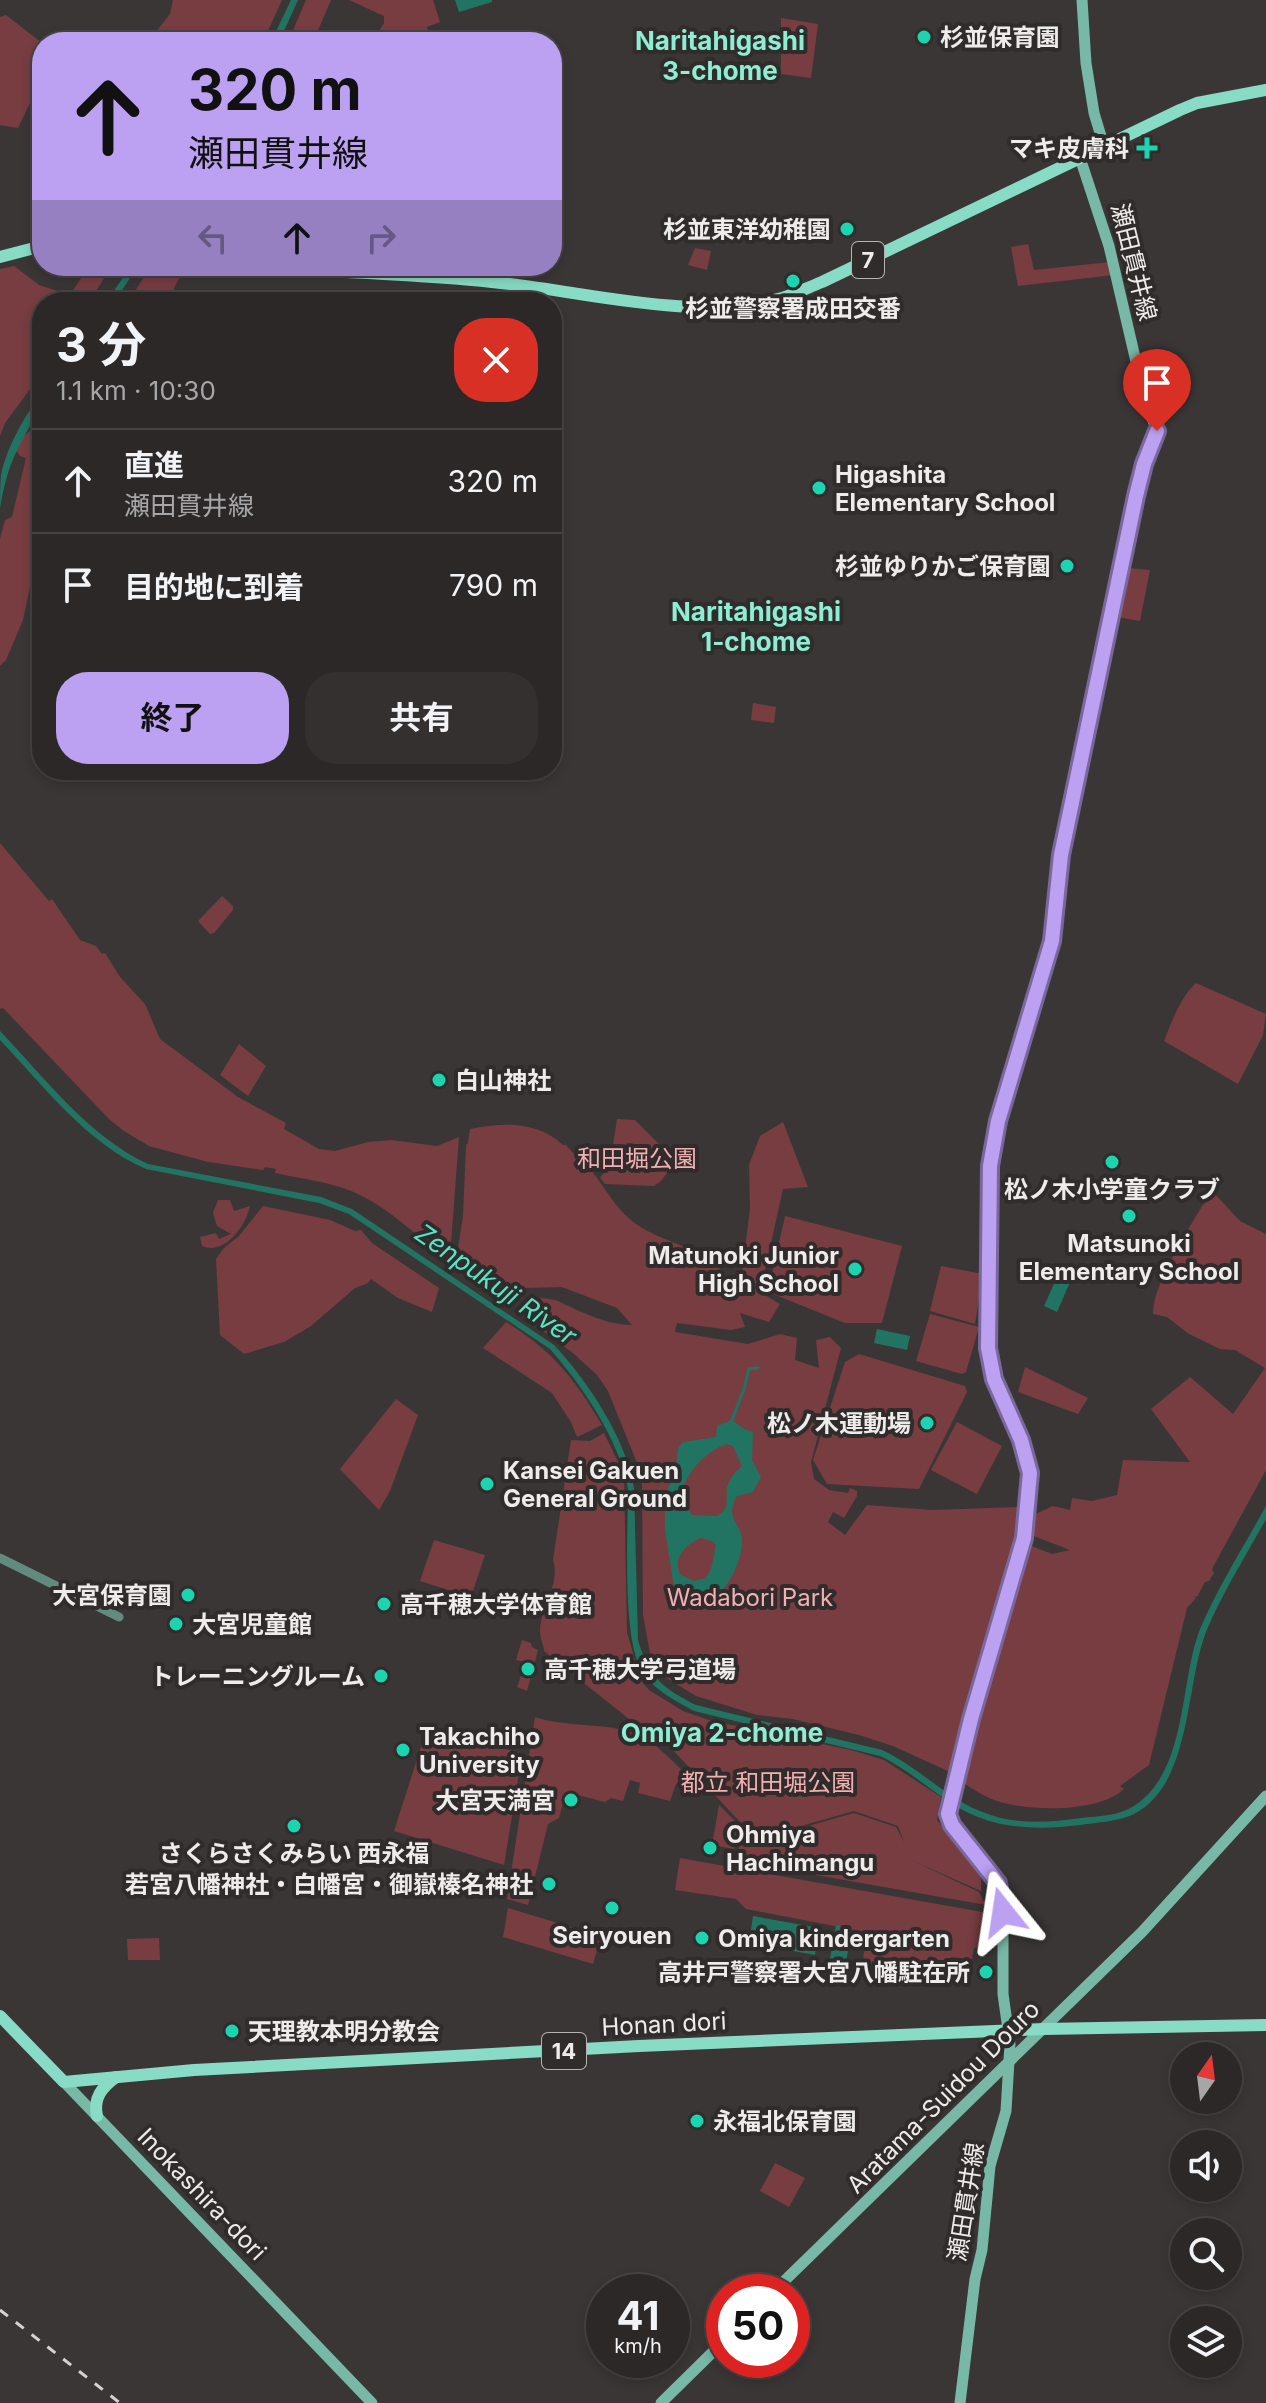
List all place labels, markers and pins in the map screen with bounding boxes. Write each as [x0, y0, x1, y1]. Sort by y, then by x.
place label: 杉並保育園 [940, 23, 1060, 52]
marker: 杉並保育園 [915, 28, 933, 46]
place label: マキ皮膚科 [1009, 134, 1129, 163]
marker: マキ皮膚科 [1136, 137, 1158, 159]
place label: 杉並東洋幼稚園 [663, 215, 831, 244]
marker: 杉並東洋幼稚園 [838, 220, 856, 238]
marker: 杉並警察署成田交番 [784, 272, 802, 290]
place label: 杉並警察署成田交番 [685, 294, 901, 323]
pin [1123, 349, 1191, 431]
place label: Higashita Elementary School [835, 460, 1055, 517]
marker: Higashita Elementary School [810, 479, 828, 497]
place label: 杉並ゆりかご保育園 [835, 552, 1051, 581]
marker: 杉並ゆりかご保育園 [1058, 557, 1076, 575]
place label: 白山神社 [455, 1066, 551, 1095]
marker: 白山神社 [430, 1071, 448, 1089]
marker: 松ノ木小学童クラブ [1103, 1153, 1121, 1171]
place label: 松ノ木小学童クラブ [1004, 1175, 1220, 1204]
marker: Matsunoki Elementary School [1120, 1207, 1138, 1225]
place label: Matsunoki Elementary School [1019, 1229, 1239, 1286]
place label: Matunoki Junior High School [648, 1241, 839, 1298]
marker: Matunoki Junior High School [846, 1260, 864, 1278]
place label: 松ノ木運動場 [767, 1409, 911, 1438]
marker: 松ノ木運動場 [918, 1414, 936, 1432]
place label: Kansei Gakuen General Ground [503, 1456, 687, 1513]
marker: Kansei Gakuen General Ground [478, 1475, 496, 1493]
place label: 大宮保育園 [52, 1581, 172, 1610]
marker: 大宮保育園 [179, 1586, 197, 1604]
place label: 高千穂大学体育館 [400, 1590, 592, 1619]
marker: 高千穂大学体育館 [375, 1595, 393, 1613]
place label: 大宮児童館 [192, 1610, 312, 1639]
marker: 大宮児童館 [167, 1615, 185, 1633]
place label: 高千穂大学弓道場 [544, 1655, 736, 1684]
marker: 高千穂大学弓道場 [519, 1660, 537, 1678]
place label: トレーニングルーム [150, 1662, 365, 1691]
marker: トレーニングルーム [372, 1667, 390, 1685]
place label: Takachiho University [419, 1722, 540, 1779]
marker: Takachiho University [394, 1741, 412, 1759]
place label: 大宮天満宮 [435, 1786, 555, 1815]
marker: 大宮天満宮 [562, 1791, 580, 1809]
marker: さくらさくみらい 西永福 [285, 1817, 303, 1835]
place label: Ohmiya Hachimangu [726, 1820, 874, 1877]
place label: さくらさくみらい 西永福 [159, 1839, 429, 1868]
marker: Ohmiya Hachimangu [701, 1839, 719, 1857]
place label: 若宮八幡神社・白幡宮・御嶽榛名神社 [125, 1870, 533, 1899]
marker: 若宮八幡神社・白幡宮・御嶽榛名神社 [540, 1875, 558, 1893]
marker: Seiryouen [603, 1899, 621, 1917]
place label: Seiryouen [552, 1921, 672, 1950]
place label: Omiya kindergarten [718, 1924, 950, 1953]
marker: Omiya kindergarten [693, 1929, 711, 1947]
place label: 高井戸警察署大宮八幡駐在所 [658, 1958, 970, 1987]
marker: 高井戸警察署大宮八幡駐在所 [977, 1963, 995, 1981]
place label: 天理教本明分教会 [248, 2017, 440, 2046]
marker: 天理教本明分教会 [223, 2022, 241, 2040]
place label: 永福北保育園 [713, 2107, 857, 2136]
marker: 永福北保育園 [688, 2112, 706, 2130]

